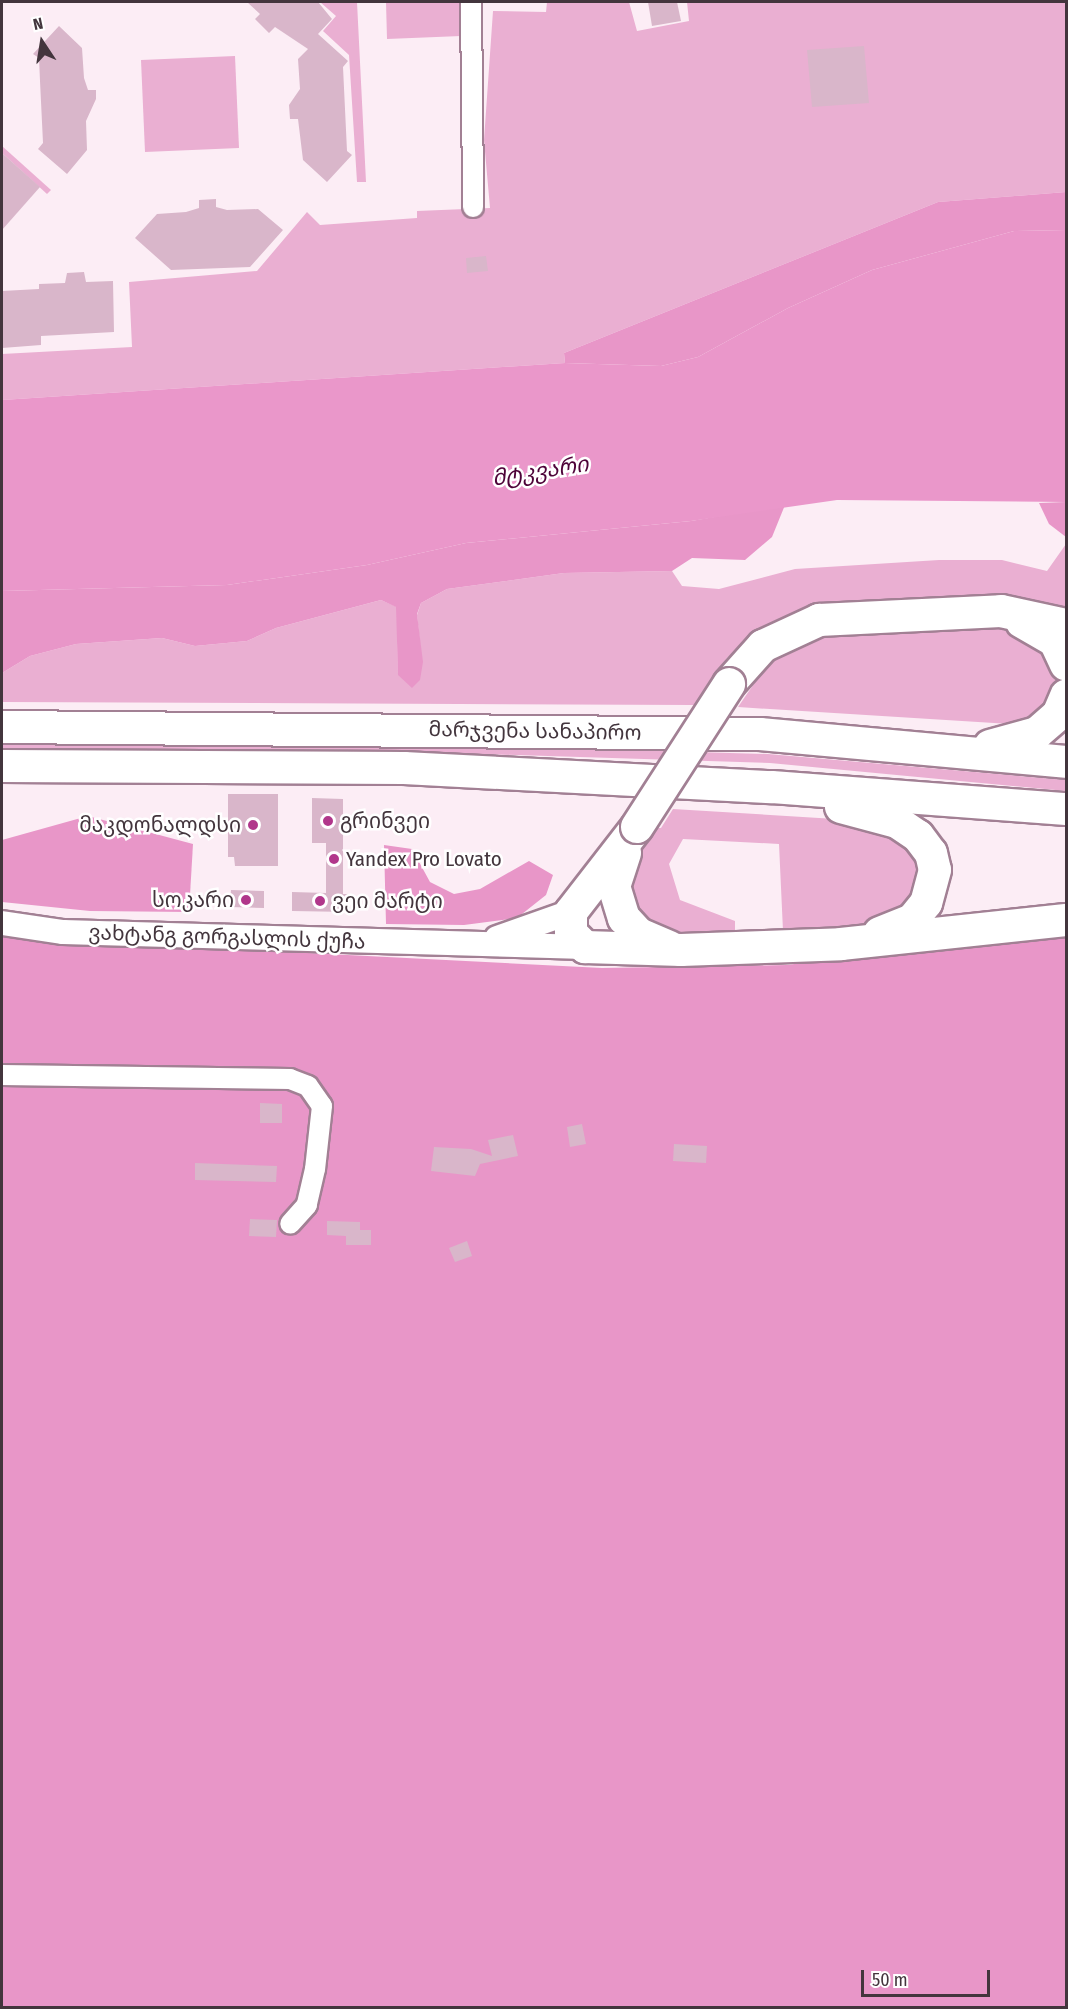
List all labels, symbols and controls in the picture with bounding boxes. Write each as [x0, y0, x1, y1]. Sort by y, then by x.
north arrow [12, 12, 72, 72]
text: N [31, 14, 45, 34]
water label: მტკვარი [490, 450, 590, 492]
street label: მარჯვენა სანაპირო [428, 717, 642, 745]
place label: გრინვეი [340, 808, 430, 834]
place label: მაკდონალდსი [79, 812, 241, 838]
marker: გრინვეი [321, 814, 335, 828]
marker: მაკდონალდსი [246, 818, 260, 832]
place label: Yandex Pro Lovato [346, 846, 502, 872]
marker: Yandex Pro Lovato [327, 852, 341, 866]
place label: სოკარი [152, 887, 234, 913]
place label: ვეი მარტი [332, 888, 443, 914]
marker: სოკარი [239, 893, 253, 907]
marker: ვეი მარტი [313, 894, 327, 908]
street label: ვახტანგ გორგასლის ქუჩა [88, 920, 366, 954]
scale bar [864, 1958, 993, 1996]
text: 50 m [872, 1969, 908, 1991]

